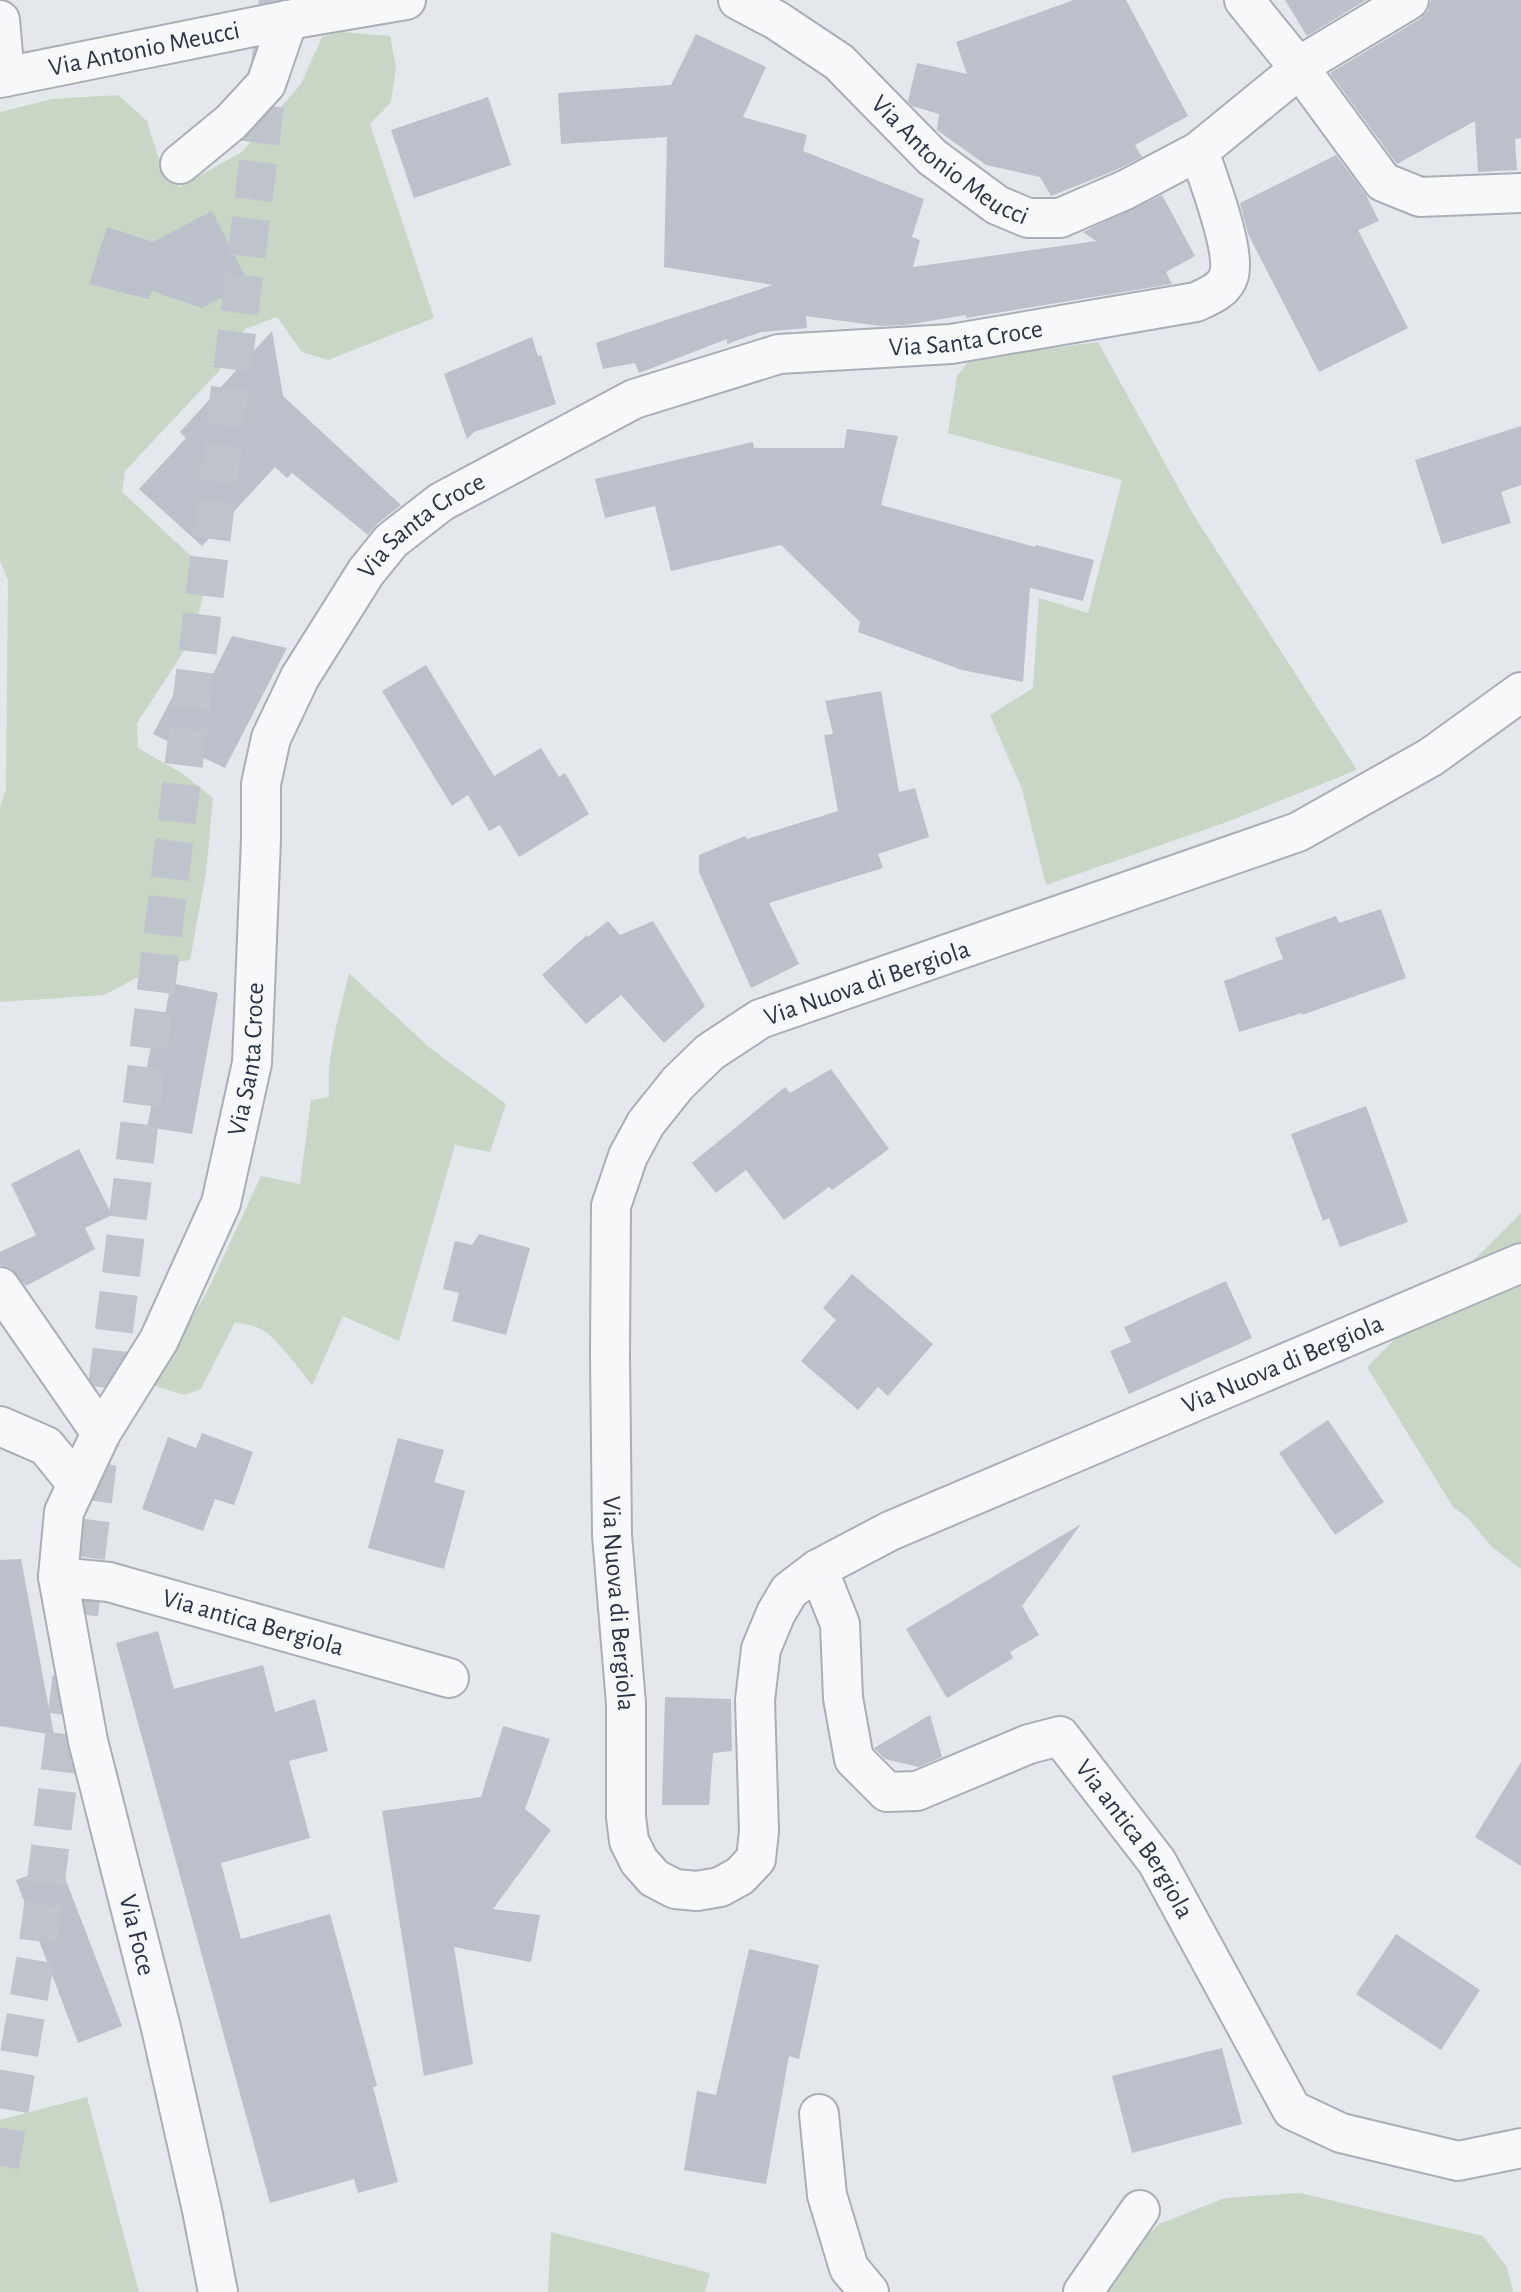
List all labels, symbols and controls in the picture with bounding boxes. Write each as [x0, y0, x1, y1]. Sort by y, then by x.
street label: Via Antonio Meucci [46, 17, 242, 81]
street label: Via Antonio Meucci [866, 90, 1032, 230]
street label: Via Santa Croce [888, 316, 1045, 361]
street label: Via Santa Croce [353, 468, 489, 583]
street label: Via Nuova di Bergiola [761, 936, 973, 1030]
street label: Via Santa Croce [223, 982, 268, 1138]
street label: Via Nuova di Bergiola [1178, 1310, 1387, 1418]
street label: Via Nuova di Bergiola [599, 1496, 639, 1711]
street label: Via antica Bergiola [159, 1585, 347, 1661]
street label: Via antica Bergiola [1070, 1755, 1198, 1923]
street label: Via Foce [114, 1892, 160, 1978]

